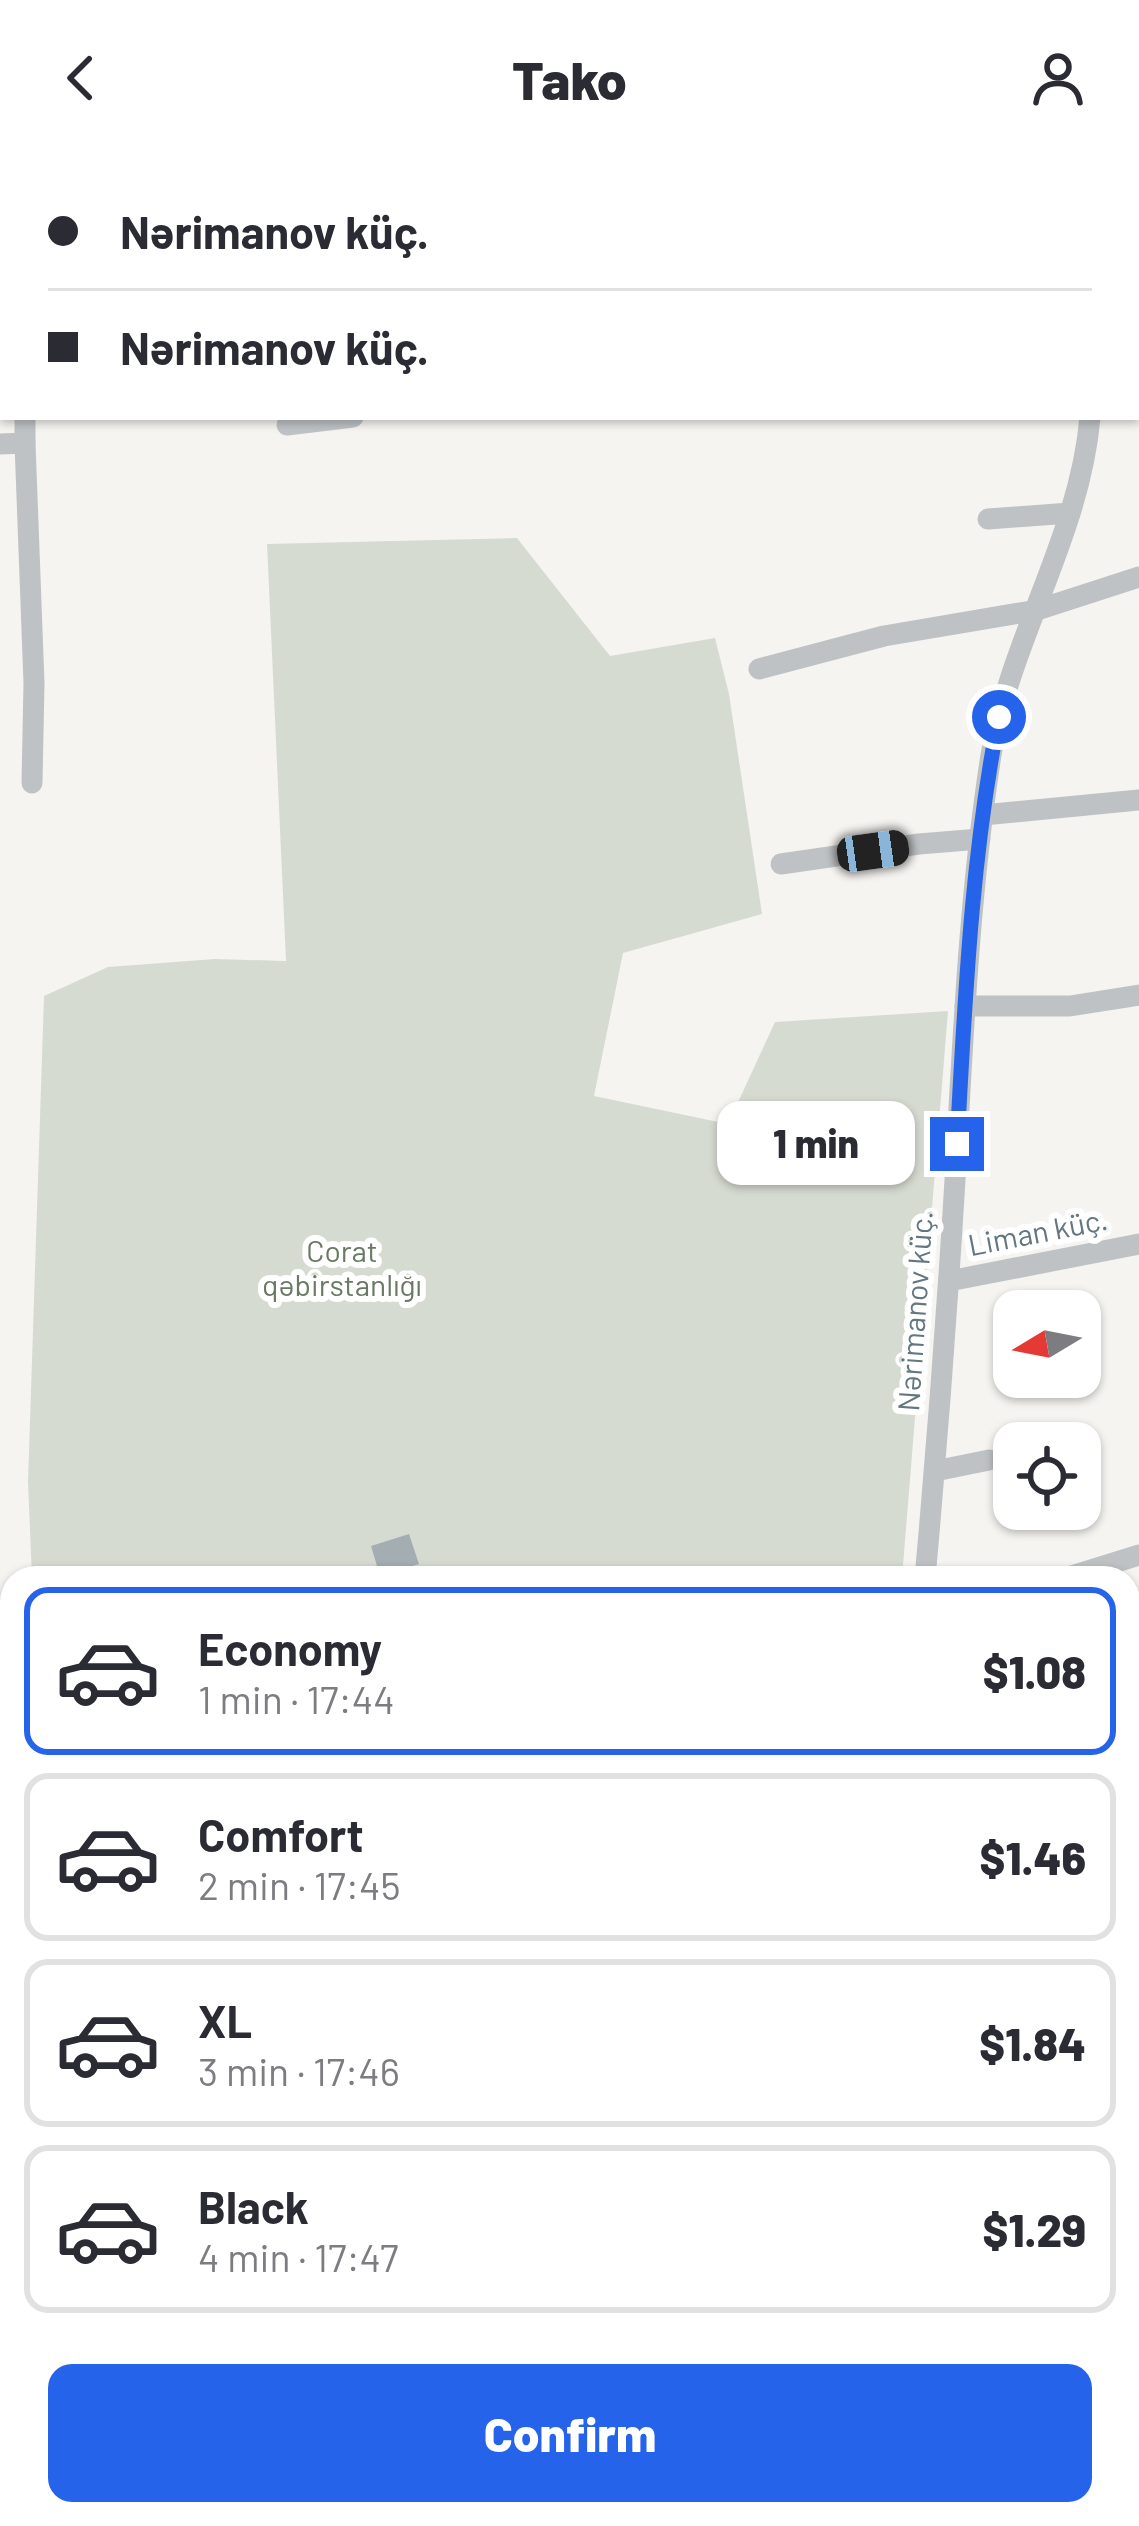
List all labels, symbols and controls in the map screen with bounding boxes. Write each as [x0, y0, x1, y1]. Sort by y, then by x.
icon: back [48, 45, 114, 111]
icon: person [1025, 45, 1091, 111]
text: Tako [512, 46, 627, 111]
text: Nərimanov küç. [120, 204, 429, 258]
text: Nərimanov küç. [120, 320, 429, 374]
route start [972, 690, 1026, 744]
car [835, 828, 911, 874]
callout: 1 min [717, 1102, 915, 1186]
route end [930, 1117, 984, 1171]
text: 1 min [773, 1119, 859, 1166]
street label: Liman küç. [965, 1200, 1110, 1262]
street label: Nərimanov küç. [889, 1209, 939, 1413]
park label: Corat qəbirstanlığı [262, 1232, 422, 1302]
north arrow [993, 1290, 1101, 1398]
map controls [993, 1290, 1101, 1530]
button: locate [993, 1422, 1101, 1530]
icon: car [54, 1617, 162, 1725]
text: Economy [198, 1621, 382, 1675]
text: $1.08 [983, 1644, 1086, 1698]
text: 1 min · 17:44 [198, 1675, 395, 1722]
icon: car [54, 1803, 162, 1911]
text: Comfort [198, 1807, 364, 1861]
text: $1.46 [979, 1830, 1086, 1884]
text: 2 min · 17:45 [198, 1861, 401, 1908]
icon: car [54, 1989, 162, 2097]
text: XL [198, 1993, 252, 2047]
text: $1.84 [979, 2016, 1086, 2070]
text: 3 min · 17:46 [198, 2047, 400, 2094]
icon: car [54, 2175, 162, 2283]
text: Black [198, 2179, 309, 2233]
text: $1.29 [982, 2202, 1086, 2256]
text: 4 min · 17:47 [198, 2233, 398, 2280]
button: Confirm [48, 2364, 1092, 2502]

